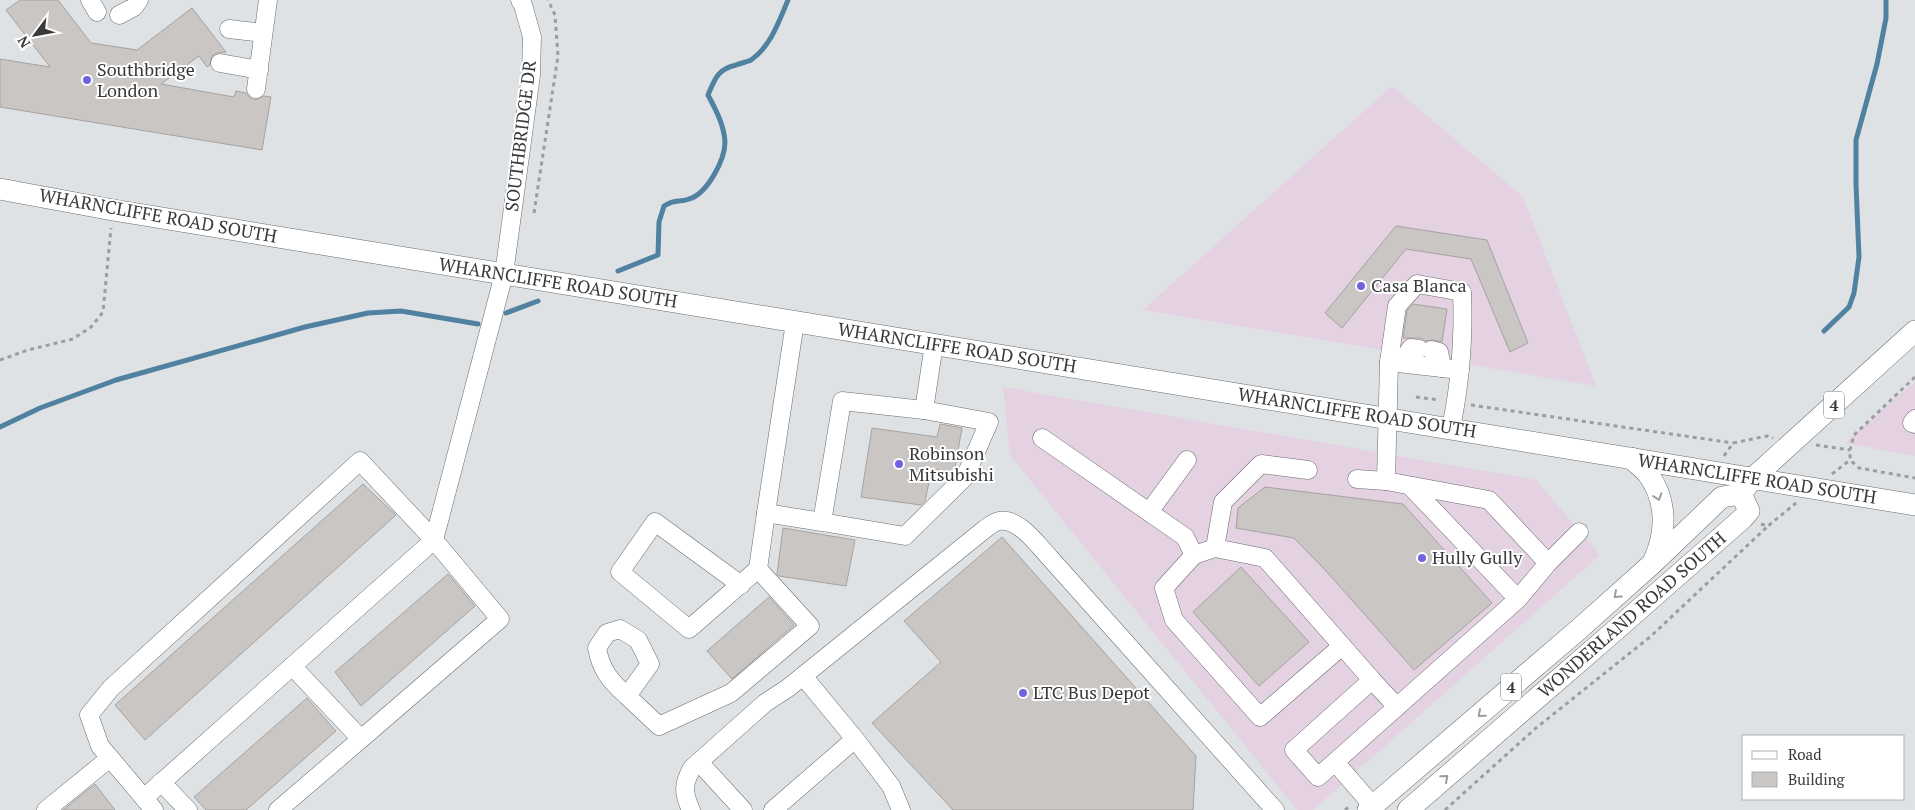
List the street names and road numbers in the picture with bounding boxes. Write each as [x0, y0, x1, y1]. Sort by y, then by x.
street label: SOUTHBRIDGE DR [499, 58, 541, 213]
street label: WHARNCLIFFE ROAD SOUTH [37, 182, 279, 248]
street label: WHARNCLIFFE ROAD SOUTH [437, 251, 679, 313]
street label: WHARNCLIFFE ROAD SOUTH [836, 316, 1078, 378]
street label: WHARNCLIFFE ROAD SOUTH [1236, 381, 1478, 443]
road number: 4 [1824, 392, 1844, 418]
street label: WHARNCLIFFE ROAD SOUTH [1636, 447, 1878, 509]
street label: WONDERLAND ROAD SOUTH [1532, 526, 1730, 703]
road number: 4 [1501, 674, 1521, 700]

